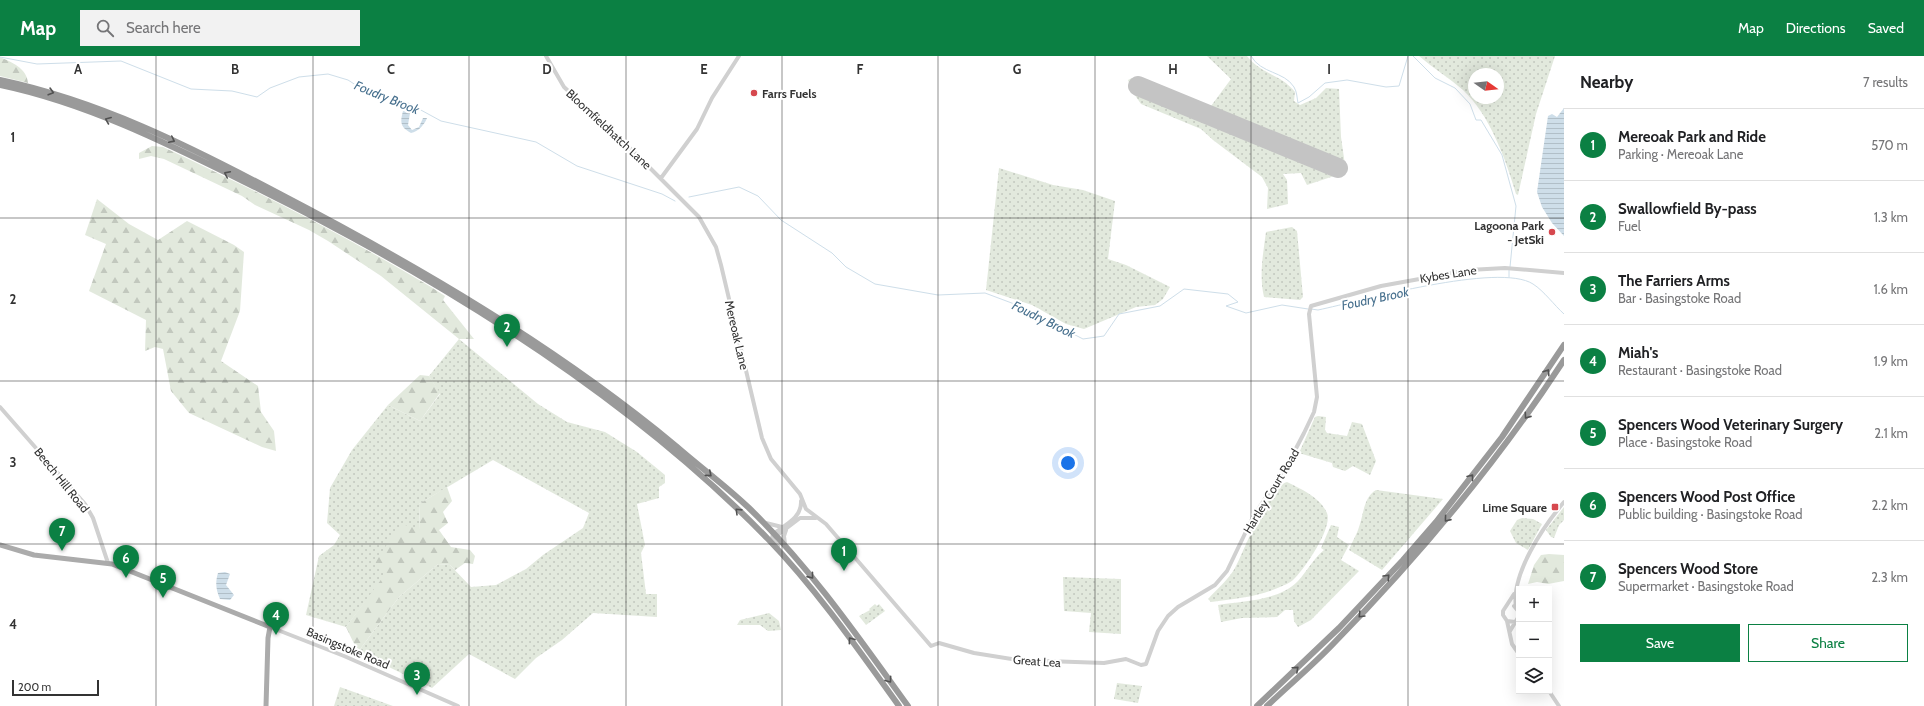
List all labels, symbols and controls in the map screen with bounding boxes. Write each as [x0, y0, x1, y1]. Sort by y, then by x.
search box [80, 10, 360, 46]
text: Map [20, 17, 56, 40]
icon: search [94, 17, 116, 39]
text: Search here [126, 19, 201, 37]
text: Map [1738, 19, 1764, 37]
text: Directions [1786, 19, 1846, 37]
text: Saved [1868, 19, 1904, 37]
text: A [74, 61, 83, 77]
text: B [231, 61, 239, 77]
text: C [387, 61, 395, 77]
text: D [542, 61, 552, 77]
text: E [700, 61, 708, 77]
text: F [857, 61, 864, 77]
text: G [1013, 61, 1022, 77]
text: H [1168, 61, 1178, 77]
text: I [1327, 61, 1331, 77]
north arrow [1468, 68, 1504, 104]
text: Nearby [1580, 72, 1633, 92]
text: 7 results [1863, 74, 1908, 90]
water label: Foudry Brook [352, 77, 422, 117]
street label: Bloomfieldhatch Lane [563, 86, 655, 172]
place label: Farrs Fuels [762, 86, 816, 101]
one-way arrow [48, 87, 55, 96]
marker: Farrs Fuels [749, 88, 759, 98]
one-way arrow [105, 117, 112, 125]
text: Mereoak Park and Ride [1618, 128, 1766, 146]
text: 1 [11, 129, 15, 145]
one-way arrow [168, 135, 175, 143]
text: 1 [1591, 137, 1595, 153]
text: 570 m [1871, 137, 1908, 153]
text: Parking · Mereoak Lane [1618, 146, 1743, 162]
one-way arrow [224, 171, 231, 179]
text: Swallowfield By-pass [1618, 200, 1757, 218]
text: 2 [1590, 209, 1596, 225]
text: 1.3 km [1874, 209, 1908, 225]
place label: Lagoona Park - JetSki [1474, 218, 1544, 247]
text: Fuel [1618, 218, 1641, 234]
marker: Lagoona Park - JetSki [1547, 227, 1557, 237]
street label: Kybes Lane [1419, 262, 1477, 286]
text: The Farriers Arms [1618, 272, 1730, 290]
text: 3 [1589, 281, 1597, 297]
text: 1.6 km [1874, 281, 1908, 297]
water label: Foudry Brook [1340, 283, 1411, 313]
text: Bar · Basingstoke Road [1618, 290, 1741, 306]
text: 2 [10, 291, 17, 307]
water label: Foudry Brook [1010, 297, 1079, 341]
street label: Mereoak Lane [722, 299, 752, 371]
pin: 2 [494, 314, 520, 347]
text: Miah's [1618, 344, 1658, 362]
text: 4 [1589, 353, 1597, 369]
text: 1.9 km [1874, 353, 1908, 369]
text: Restaurant · Basingstoke Road [1618, 362, 1782, 378]
one-way arrow [1542, 369, 1550, 376]
one-way arrow [1525, 411, 1532, 418]
text: Spencers Wood Veterinary Surgery [1618, 416, 1843, 434]
text: 5 [1590, 425, 1596, 441]
text: 2.1 km [1874, 425, 1908, 441]
text: Place · Basingstoke Road [1618, 434, 1752, 450]
street label: Beech Hill Road [31, 444, 93, 516]
street label: Hartley Court Road [1240, 446, 1302, 536]
your location [1058, 453, 1078, 473]
text: 3 [9, 454, 17, 470]
one-way arrow [705, 469, 712, 476]
one-way arrow [1466, 475, 1473, 482]
text: Spencers Wood Post Office [1618, 488, 1795, 506]
text: 6 [1589, 497, 1597, 513]
text: 2.2 km [1872, 497, 1908, 513]
place label: Lime Square [1482, 500, 1547, 515]
marker: Lime Square [1550, 502, 1560, 512]
text: Public building · Basingstoke Road [1618, 506, 1803, 522]
one-way arrow [735, 508, 743, 515]
one-way arrow [1445, 514, 1452, 521]
pin: 7 [49, 518, 75, 551]
pin: 1 [831, 538, 857, 571]
pin: 6 [113, 545, 139, 578]
text: Spencers Wood Store [1618, 560, 1758, 578]
pin: 5 [150, 565, 176, 598]
text: 7 [1590, 569, 1596, 585]
text: 2.3 km [1871, 569, 1908, 585]
one-way arrow [806, 572, 813, 579]
one-way arrow [1383, 574, 1390, 582]
text: Supermarket · Basingstoke Road [1618, 578, 1794, 594]
map controls [1516, 586, 1552, 694]
button: + [1516, 586, 1552, 622]
pin: 4 [263, 602, 289, 635]
one-way arrow [1358, 610, 1365, 618]
text: 4 [9, 616, 17, 632]
button: − [1516, 622, 1552, 658]
street label: Basingstoke Road [304, 624, 392, 672]
button: Save [1580, 624, 1740, 662]
button: Share [1748, 624, 1908, 662]
one-way arrow [849, 638, 856, 645]
street label: Great Lea [1013, 652, 1062, 670]
button: layers [1516, 658, 1552, 694]
pin: 3 [404, 662, 430, 695]
one-way arrow [1291, 667, 1299, 674]
one-way arrow [884, 676, 892, 683]
scale bar [12, 678, 99, 697]
text: 200 m [18, 680, 51, 694]

